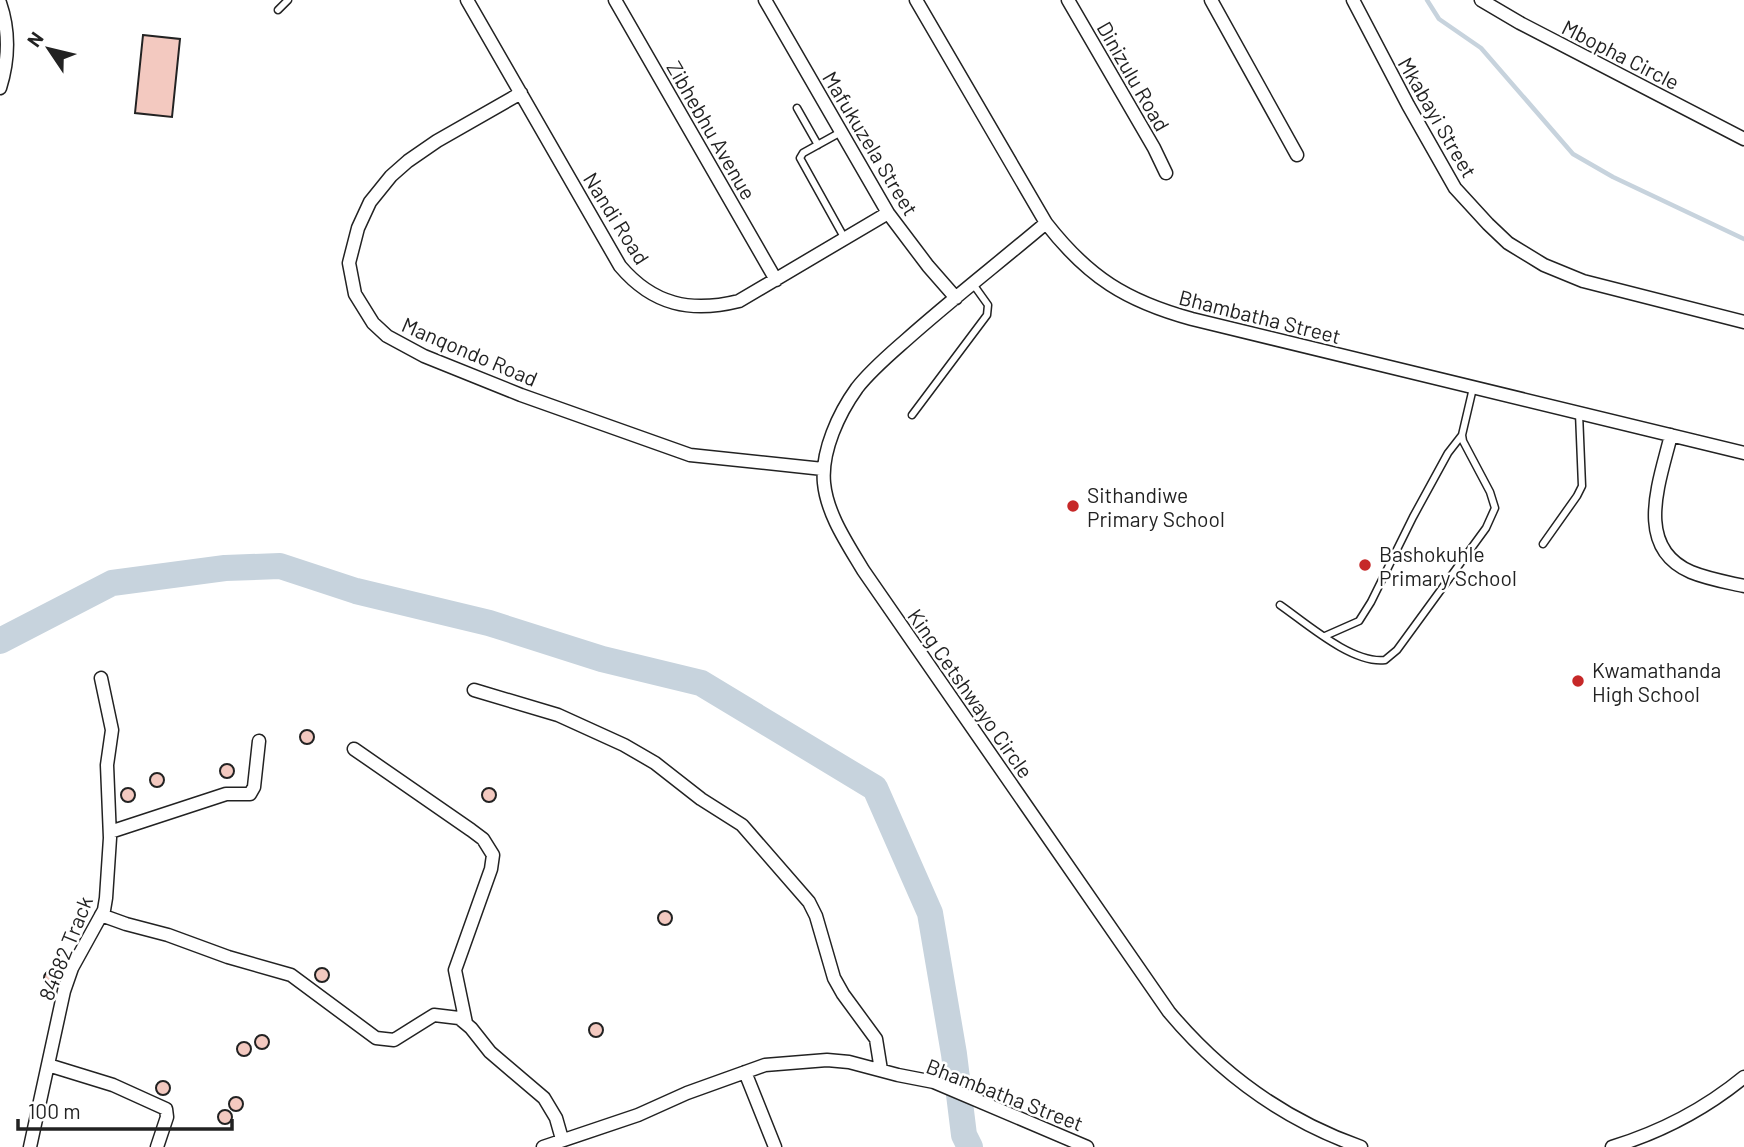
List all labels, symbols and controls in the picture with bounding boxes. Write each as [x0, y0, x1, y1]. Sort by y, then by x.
north arrow [14, 14, 84, 84]
street label: Mbopha Circle [1558, 14, 1684, 94]
street label: Dinizulu Road [1093, 17, 1175, 135]
text: N [22, 27, 48, 51]
street label: Mkabayi Street [1393, 52, 1483, 182]
street label: Zibhebhu Avenue [662, 56, 762, 204]
street label: Mafukuzela Street [818, 66, 924, 220]
street label: Nandi Road [579, 167, 655, 269]
street label: Bhambatha Street [1176, 284, 1344, 348]
street label: Manqondo Road [398, 311, 542, 391]
place label: Sithandiwe Primary School [1087, 482, 1225, 531]
marker: Sithandiwe Primary School [1065, 498, 1081, 514]
place label: Bashokuhle Primary School [1379, 541, 1517, 590]
marker: Bashokuhle Primary School [1357, 557, 1373, 573]
street label: King Cetshwayo Circle [903, 604, 1039, 782]
place label: Kwamathanda High School [1592, 657, 1721, 706]
marker: Kwamathanda High School [1570, 673, 1586, 689]
street label: 84682 Track [33, 892, 97, 1004]
street label: Bhambatha Street [923, 1053, 1087, 1135]
scale bar [18, 1088, 231, 1132]
text: 100 m [28, 1098, 81, 1123]

